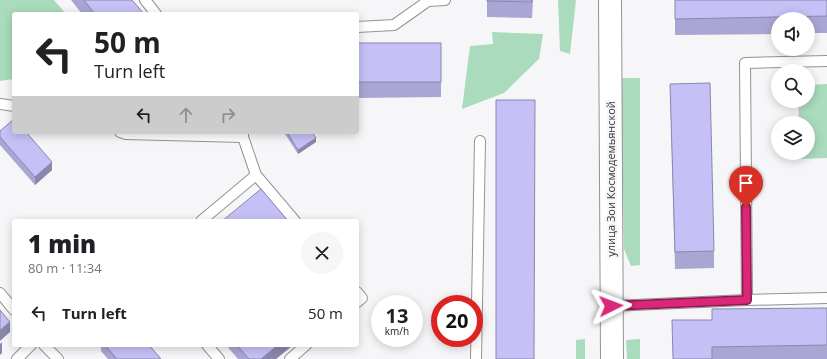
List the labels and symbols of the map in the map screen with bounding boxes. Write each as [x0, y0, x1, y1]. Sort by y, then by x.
street label: улица Зои Космодемьянской [603, 101, 618, 257]
pin [729, 166, 763, 207]
position arrow [590, 285, 632, 327]
speed limit sign: 20 [431, 295, 483, 347]

